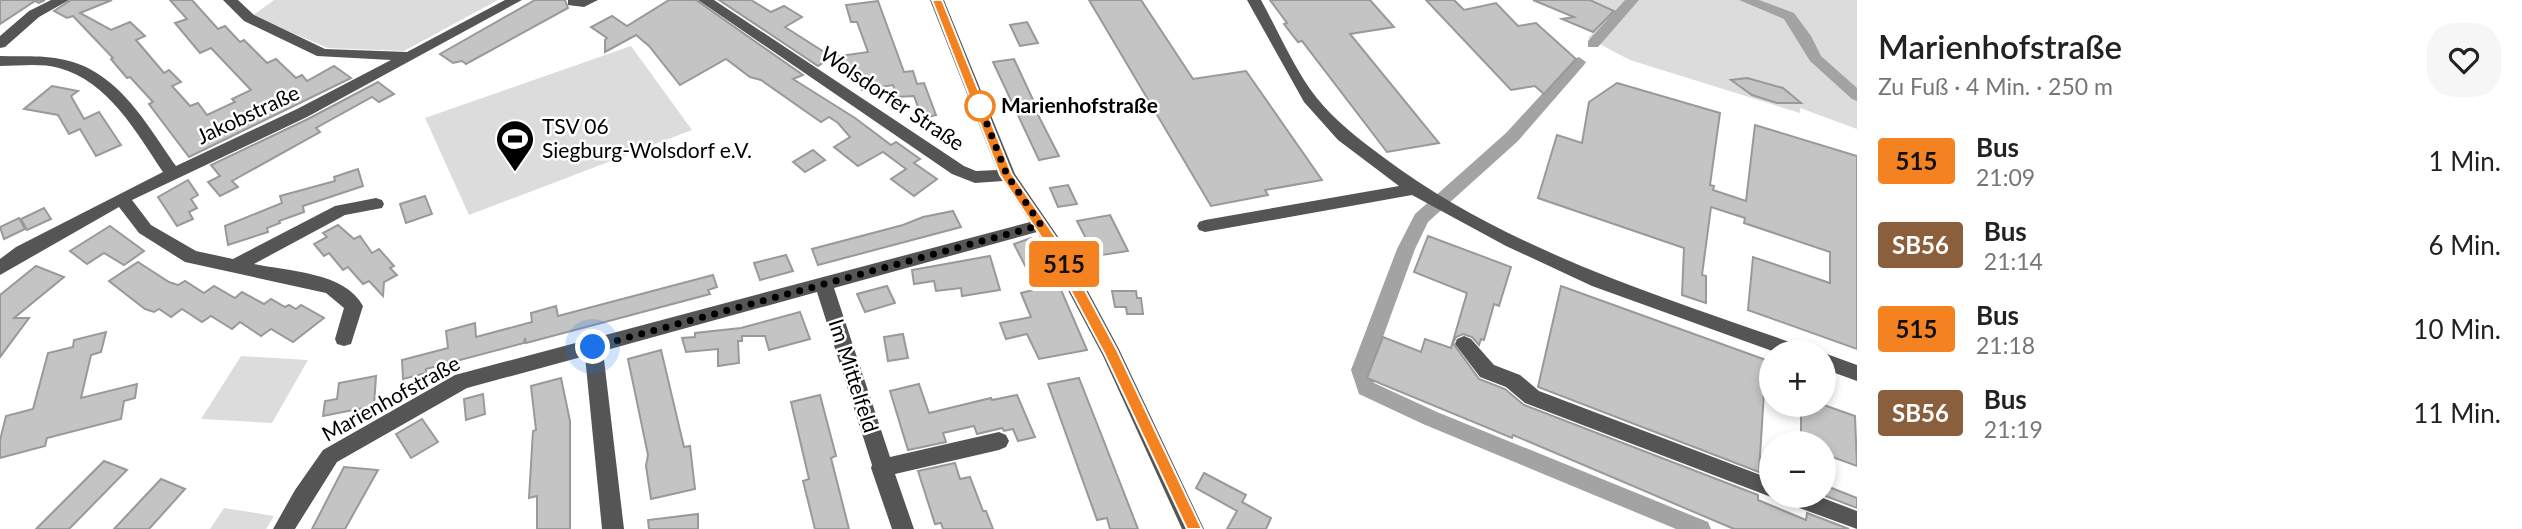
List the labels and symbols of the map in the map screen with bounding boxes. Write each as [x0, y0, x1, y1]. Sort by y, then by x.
street label: Wolsdorfer Straße [816, 40, 970, 155]
street label: Jakobstraße [192, 79, 303, 148]
marker: Marienhofstraße [965, 91, 995, 121]
place label: Marienhofstraße [1001, 92, 1158, 117]
place label: TSV 06 Siegburg-Wolsdorf e.V. [542, 113, 752, 162]
sports icon: TSV 06 Siegburg-Wolsdorf e.V. [494, 118, 536, 173]
line badge: 515 [1024, 241, 1104, 287]
street label: Im Mittelfeld [824, 316, 885, 435]
your location [575, 329, 610, 364]
street label: Marienhofstraße [317, 350, 464, 446]

